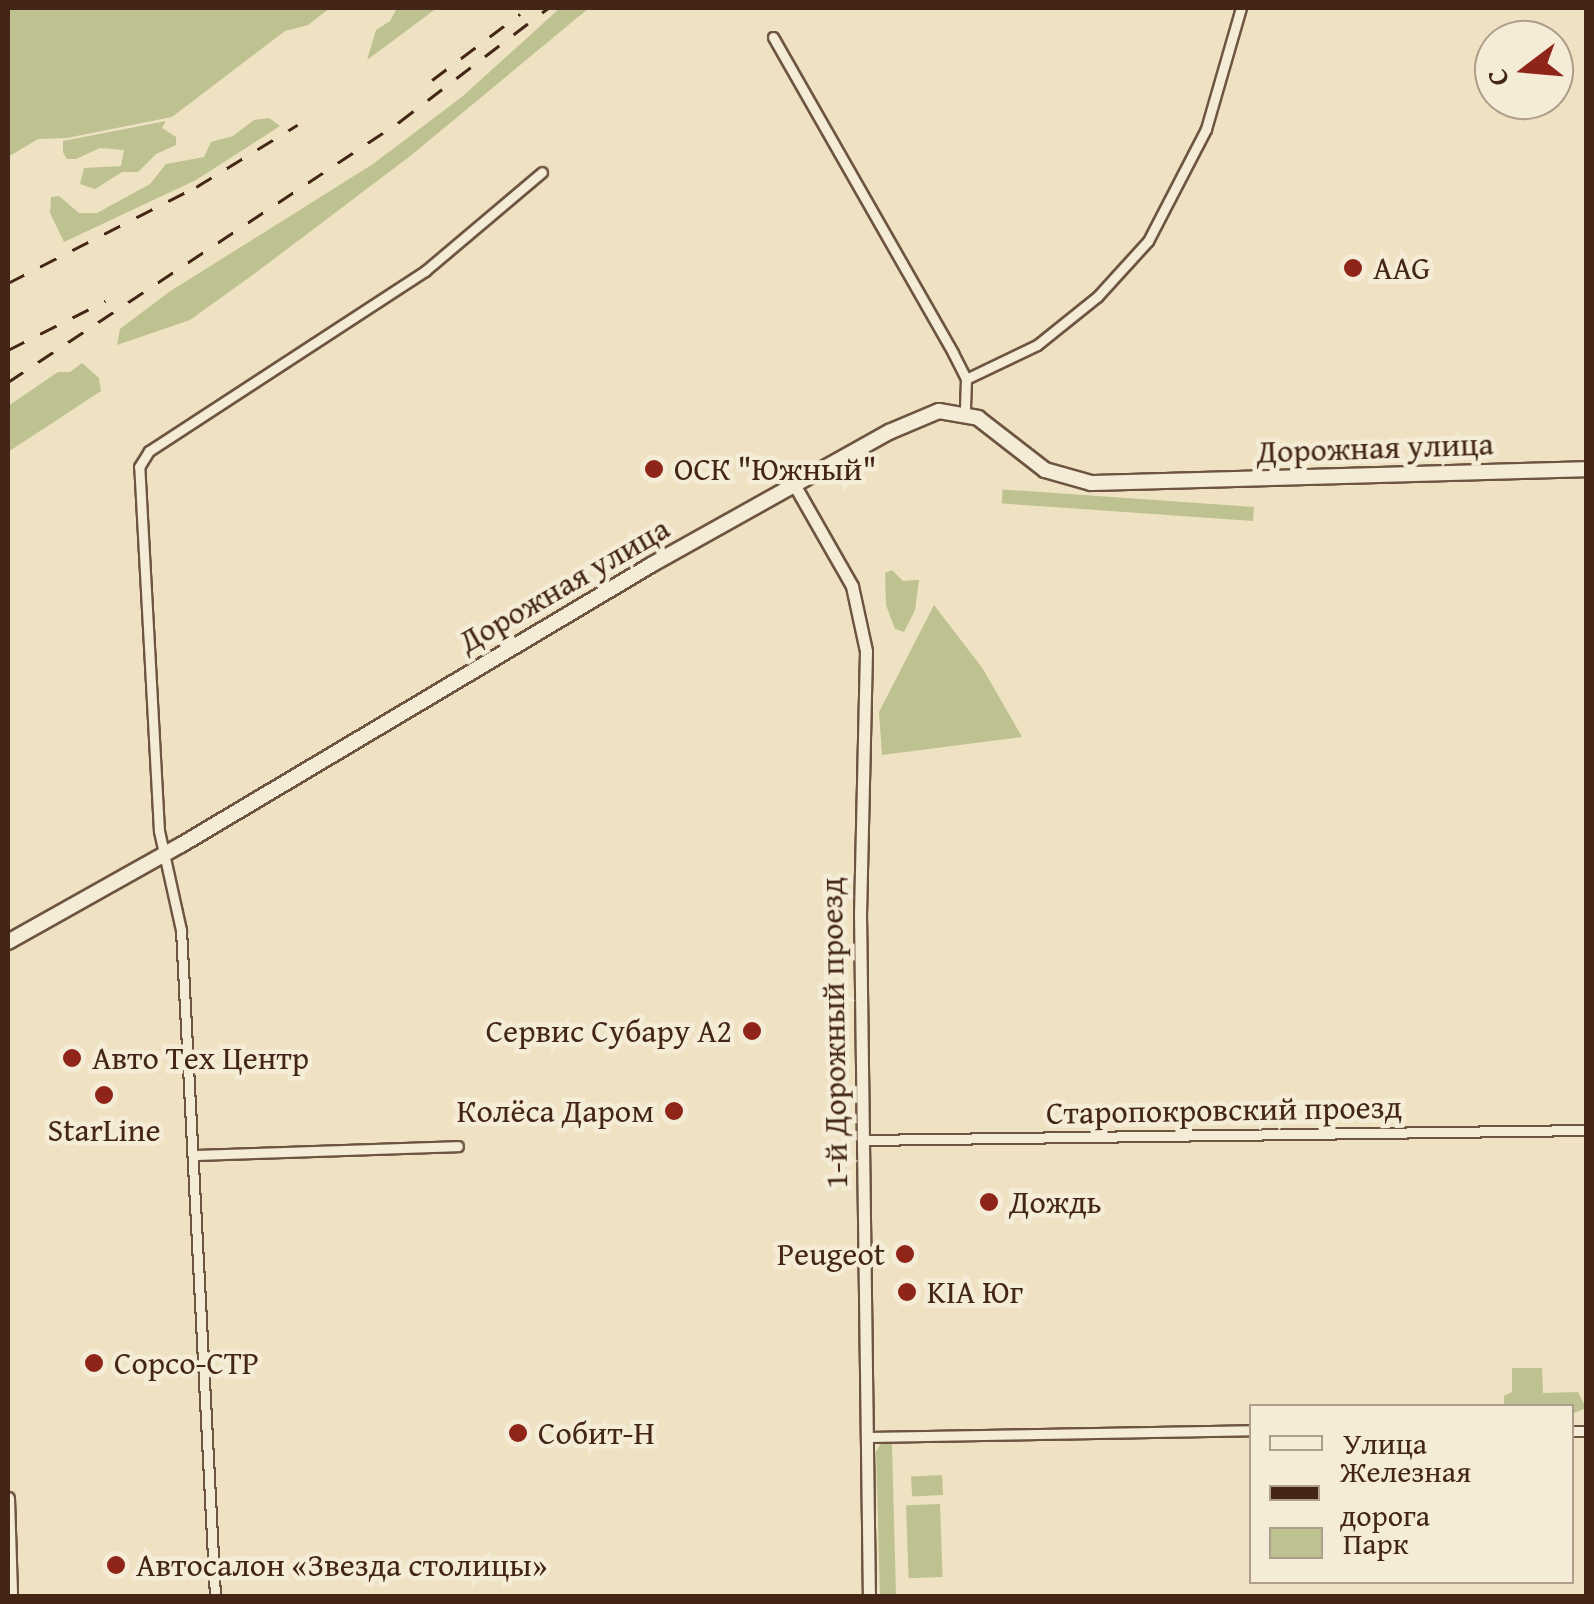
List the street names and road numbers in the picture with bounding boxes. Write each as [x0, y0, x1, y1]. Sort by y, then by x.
street label: Дорожная улица [1256, 425, 1494, 471]
street label: Дорожная улица [452, 509, 676, 661]
street label: 1-й Дорожный проезд [812, 877, 856, 1189]
street label: Старопокровский проезд [1046, 1088, 1402, 1132]

